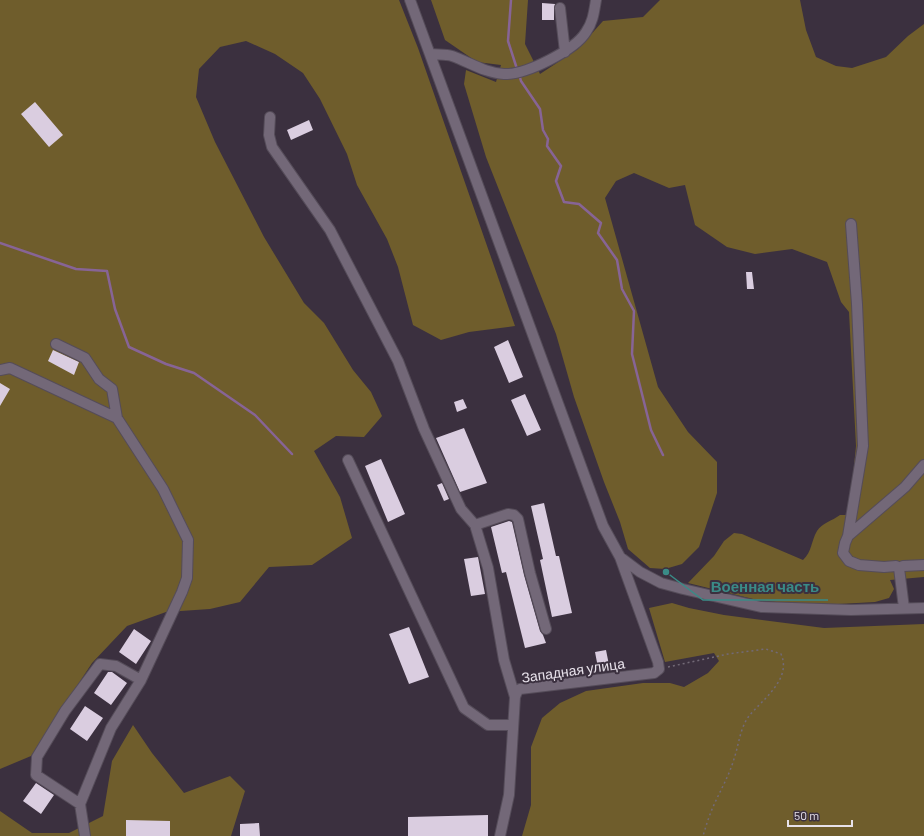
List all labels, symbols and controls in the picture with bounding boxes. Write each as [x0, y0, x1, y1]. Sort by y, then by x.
callout: Военная часть [703, 573, 828, 600]
text: Военная часть [711, 577, 819, 595]
street label: Западная улица [520, 654, 626, 686]
scale bar [788, 802, 852, 828]
text: 50 m [794, 808, 819, 822]

